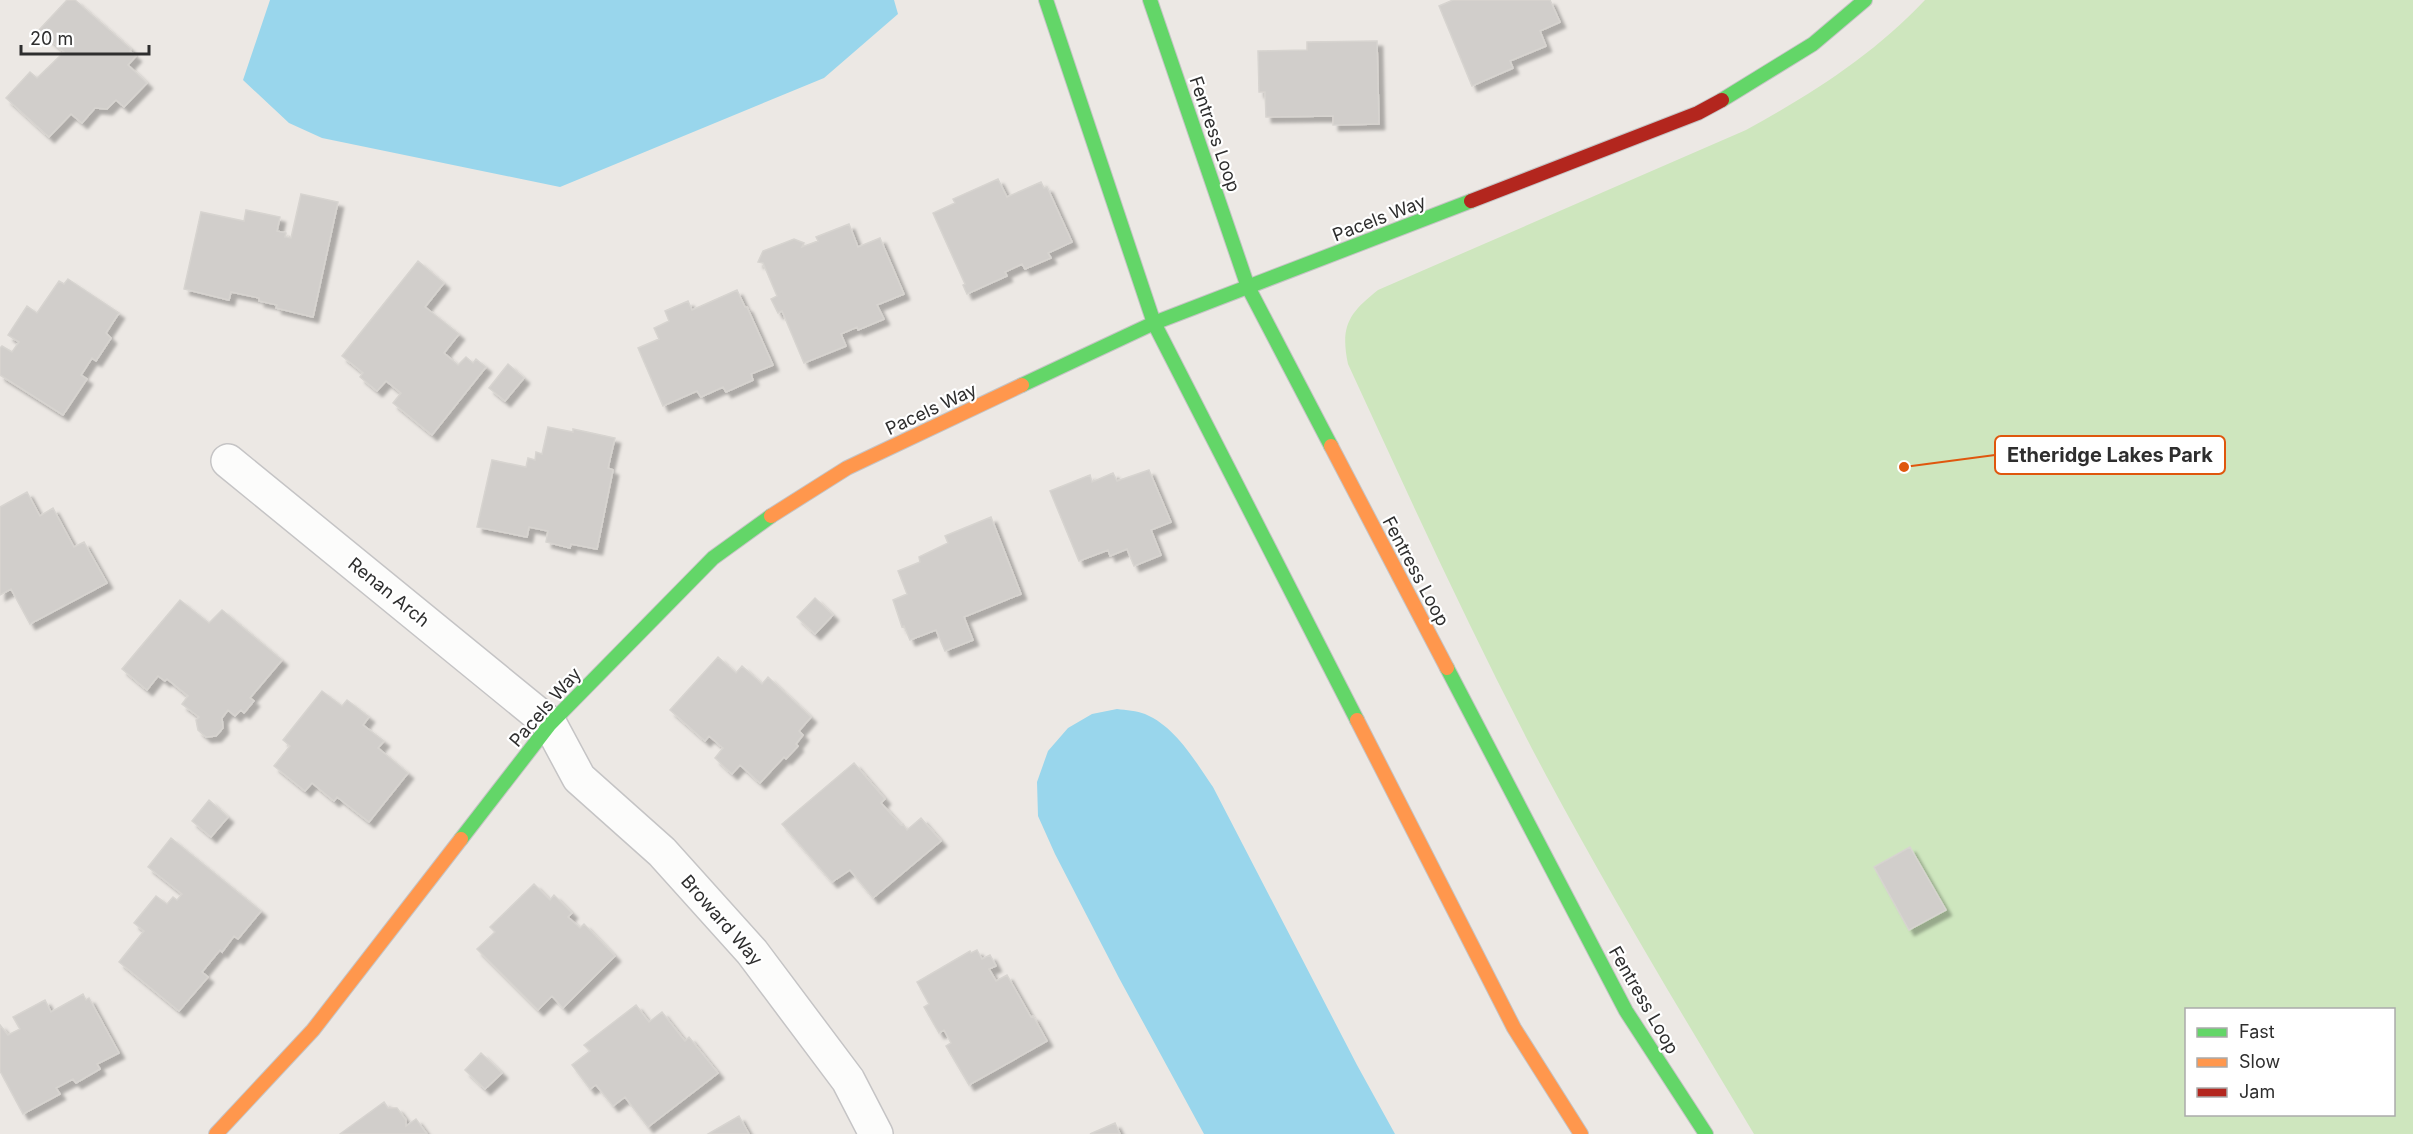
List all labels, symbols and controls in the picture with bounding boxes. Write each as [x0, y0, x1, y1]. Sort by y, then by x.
scale bar [21, 18, 148, 56]
text: 20 m [30, 28, 73, 49]
street label: Fentress Loop [1185, 73, 1245, 195]
street label: Pacels Way [1329, 191, 1429, 245]
street label: Pacels Way [882, 379, 980, 439]
callout: Etheridge Lakes Park [1995, 436, 2225, 474]
text: Etheridge Lakes Park [2007, 443, 2213, 467]
street label: Fentress Loop [1378, 513, 1454, 629]
street label: Renan Arch [344, 553, 434, 631]
street label: Pacels Way [505, 663, 585, 751]
street label: Broward Way [677, 871, 767, 969]
street label: Fentress Loop [1605, 942, 1683, 1058]
legend [2185, 1008, 2395, 1116]
text: Fast [2239, 1021, 2275, 1042]
text: Slow [2239, 1051, 2280, 1072]
text: Jam [2239, 1081, 2275, 1102]

